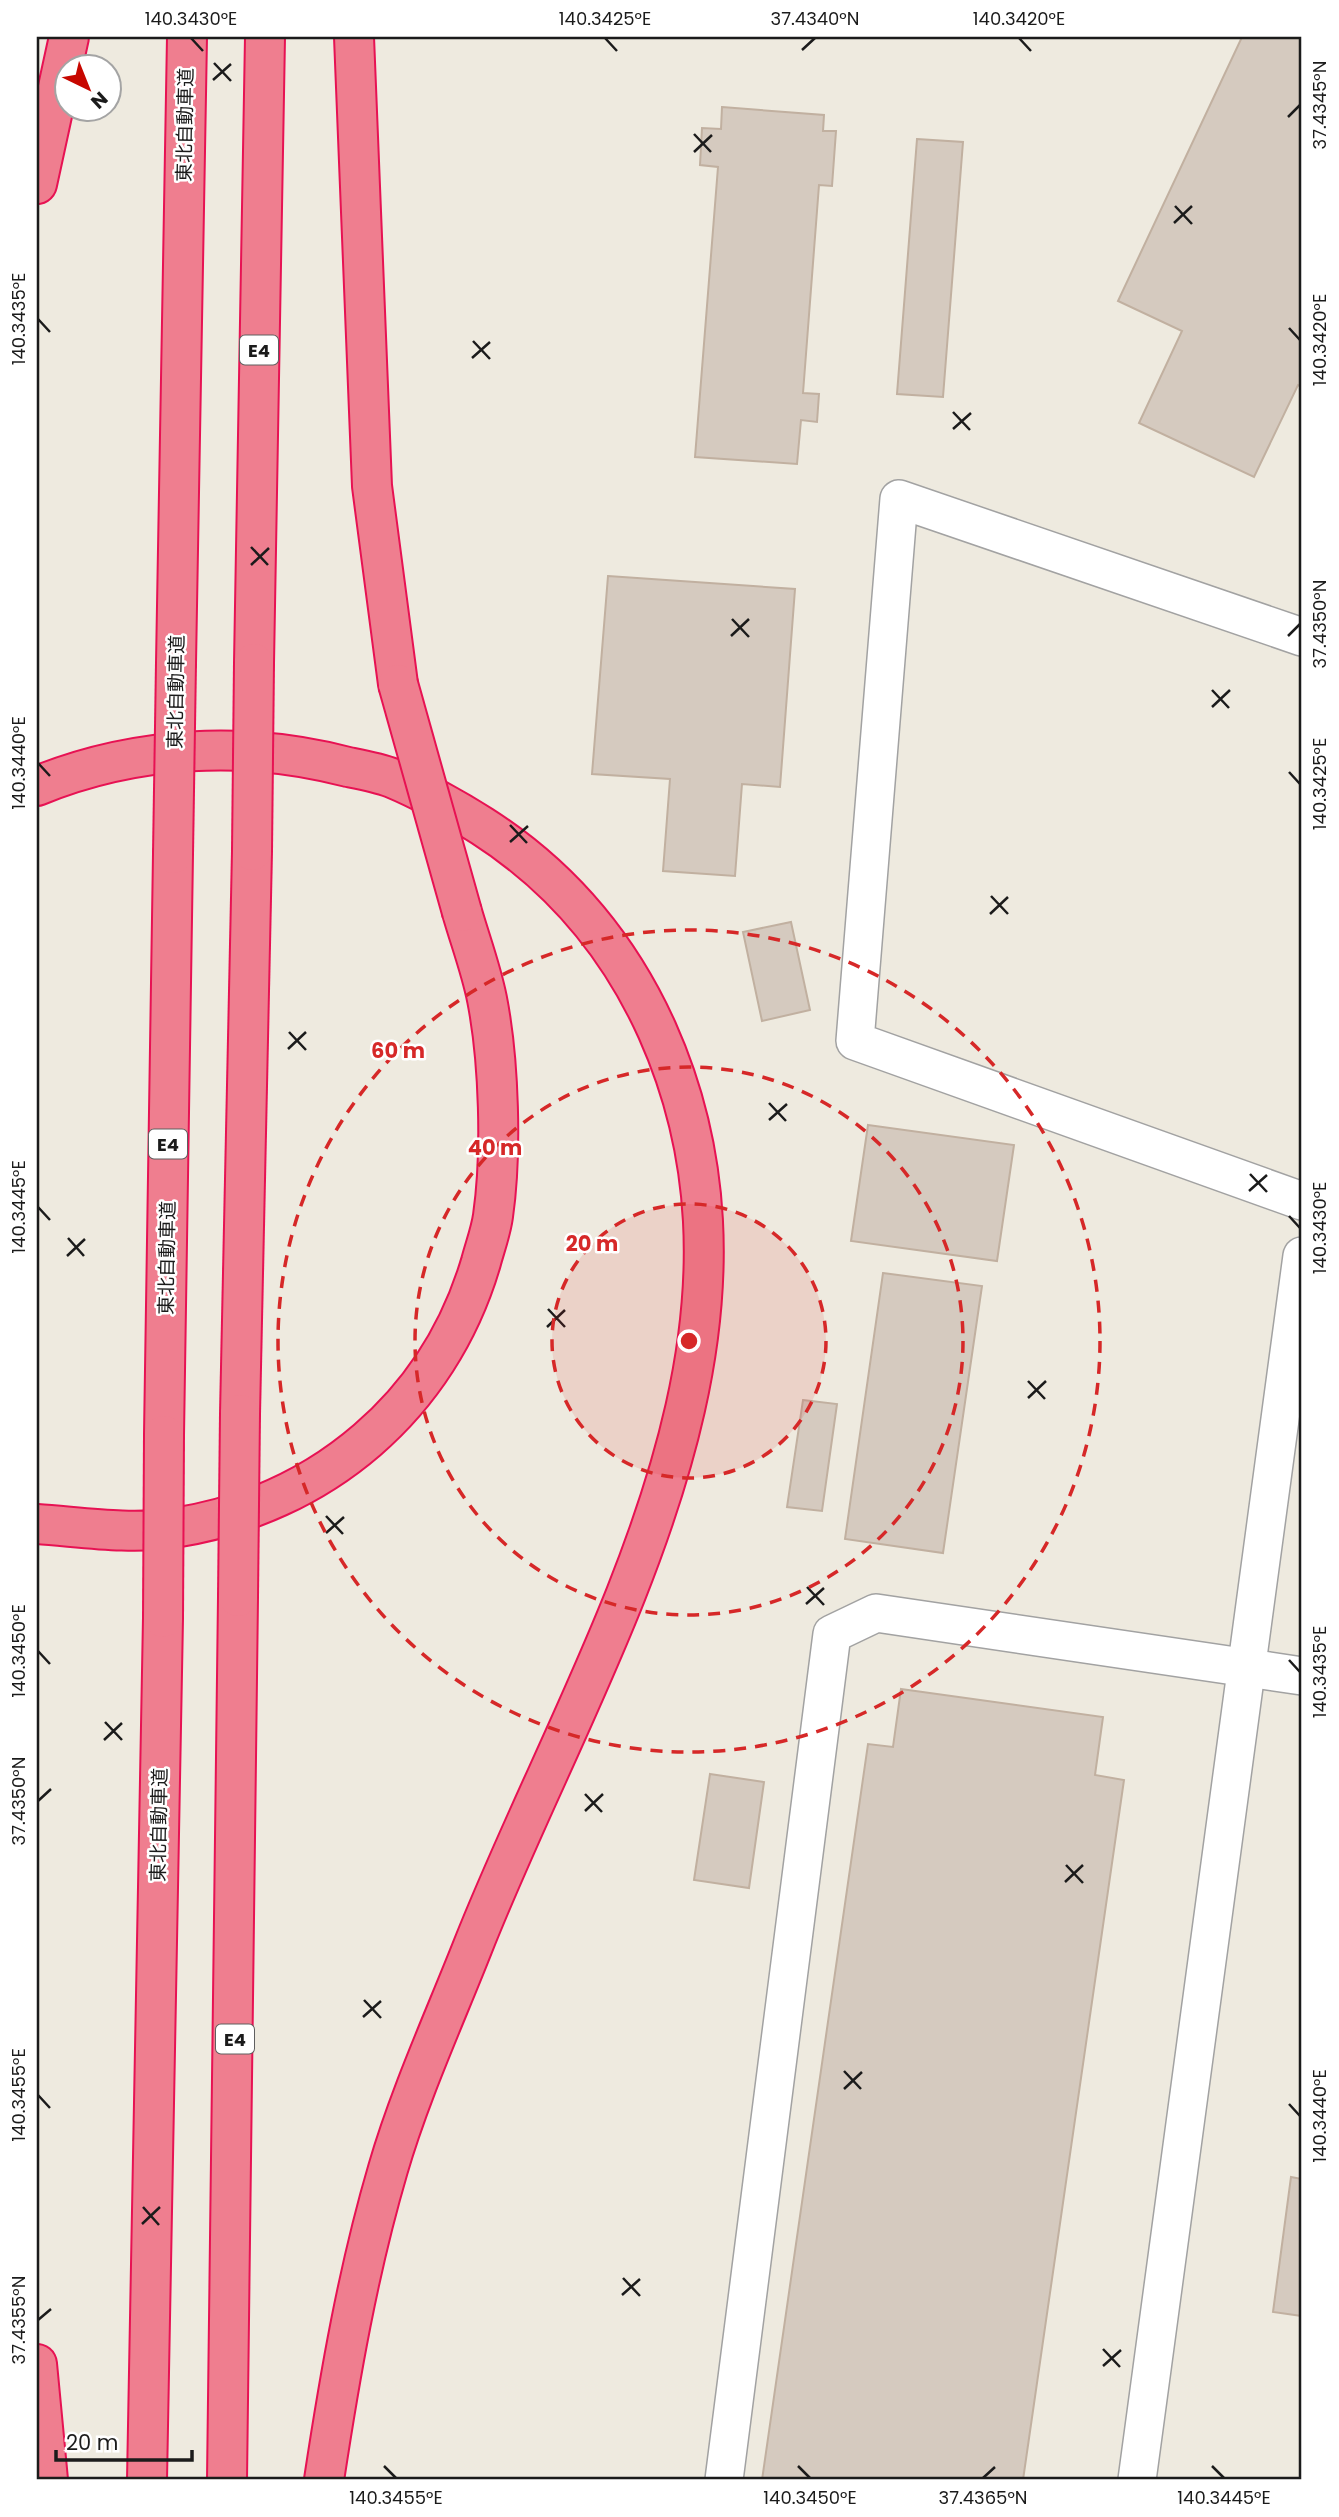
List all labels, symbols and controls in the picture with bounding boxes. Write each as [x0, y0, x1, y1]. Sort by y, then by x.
text: 140.3430°E [145, 6, 237, 31]
text: 140.3425°E [559, 6, 651, 31]
text: 37.4340°N [771, 6, 859, 31]
text: 140.3420°E [973, 6, 1065, 31]
north arrow [52, 52, 122, 122]
text: 37.4345°N [1307, 61, 1332, 149]
street label: 東北自動車道 [171, 68, 199, 182]
text: N [85, 85, 114, 115]
text: 140.3435°E [6, 273, 31, 365]
text: 140.3420°E [1307, 294, 1332, 386]
road number: E4 [240, 336, 278, 364]
text: 37.4350°N [1307, 580, 1332, 668]
street label: 東北自動車道 [162, 635, 190, 749]
text: 140.3440°E [6, 716, 31, 810]
text: 140.3425°E [1307, 738, 1332, 830]
text: 60 m [371, 1036, 425, 1065]
road number: E4 [149, 1129, 187, 1158]
text: 40 m [468, 1133, 522, 1162]
text: 140.3445°E [6, 1160, 31, 1254]
text: 140.3430°E [1307, 1182, 1332, 1274]
street label: 東北自動車道 [153, 1201, 181, 1315]
text: 20 m [566, 1229, 618, 1258]
centre of rings [677, 1329, 701, 1353]
text: 140.3450°E [6, 1604, 31, 1698]
text: 140.3435°E [1307, 1626, 1332, 1718]
text: 37.4350°N [6, 1757, 31, 1845]
street label: 東北自動車道 [145, 1768, 173, 1882]
road number: E4 [216, 2024, 254, 2054]
text: 140.3455°E [6, 2048, 31, 2142]
text: 140.3440°E [1307, 2069, 1332, 2163]
text: 37.4355°N [6, 2276, 31, 2364]
scale bar [56, 2419, 192, 2463]
text: 20 m [66, 2428, 119, 2457]
text: 140.3455°E [349, 2485, 443, 2510]
text: 140.3450°E [763, 2485, 857, 2510]
text: 37.4365°N [939, 2485, 1027, 2510]
text: 140.3445°E [1177, 2485, 1271, 2510]

